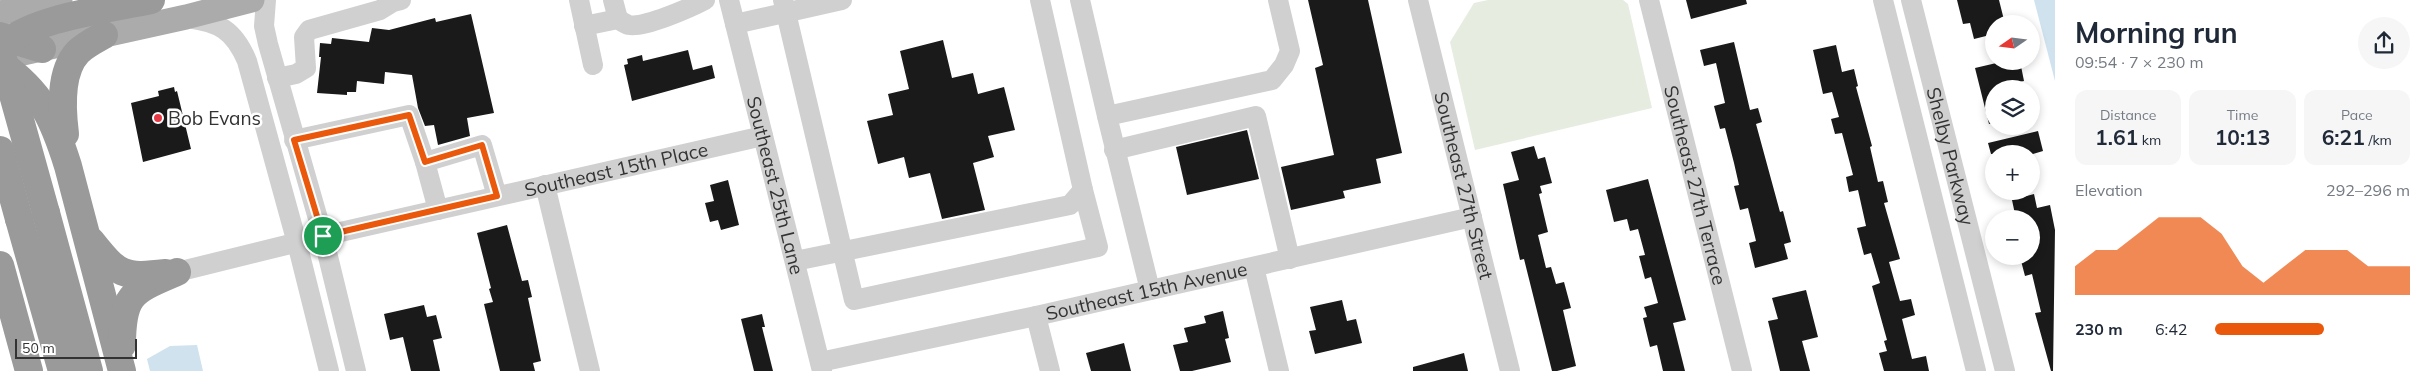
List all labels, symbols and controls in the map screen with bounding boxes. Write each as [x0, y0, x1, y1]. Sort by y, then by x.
north arrow [1985, 15, 2040, 70]
map controls [1985, 15, 2040, 265]
text: Morning run [2075, 15, 2238, 50]
button: share [2358, 17, 2410, 69]
text: 09:54 · 7 × 230 m [2075, 52, 2204, 72]
button: layers [1985, 80, 2040, 135]
street label: Southeast 27th Terrace [1659, 83, 1732, 288]
street label: Shelby Parkway [1922, 84, 1980, 228]
street label: Southeast 27th Street [1429, 89, 1499, 282]
street label: Southeast 25th Lane [742, 94, 809, 277]
place label: Bob Evans [168, 106, 261, 130]
text: Distance [2100, 106, 2156, 124]
text: Time [2227, 106, 2258, 124]
text: Pace [2341, 106, 2373, 124]
marker: Bob Evans [152, 112, 164, 124]
text: 1.61 [2095, 124, 2138, 150]
text: 10:13 [2215, 124, 2270, 150]
text: 6:21 [2322, 124, 2365, 150]
text: km [2138, 131, 2161, 149]
text: /km [2365, 131, 2392, 149]
street label: Southeast 15th Place [522, 137, 710, 202]
button: + [1985, 145, 2040, 200]
text: Elevation [2075, 180, 2143, 200]
text: 292–296 m [2326, 180, 2410, 200]
button: − [1985, 210, 2040, 265]
pin [302, 215, 344, 257]
icon: arrive [309, 222, 337, 250]
street label: Southeast 15th Avenue [1043, 256, 1249, 325]
text: 230 m [2075, 319, 2123, 339]
text: 6:42 [2155, 319, 2187, 339]
scale bar [15, 336, 138, 359]
text: 50 m [22, 339, 55, 357]

